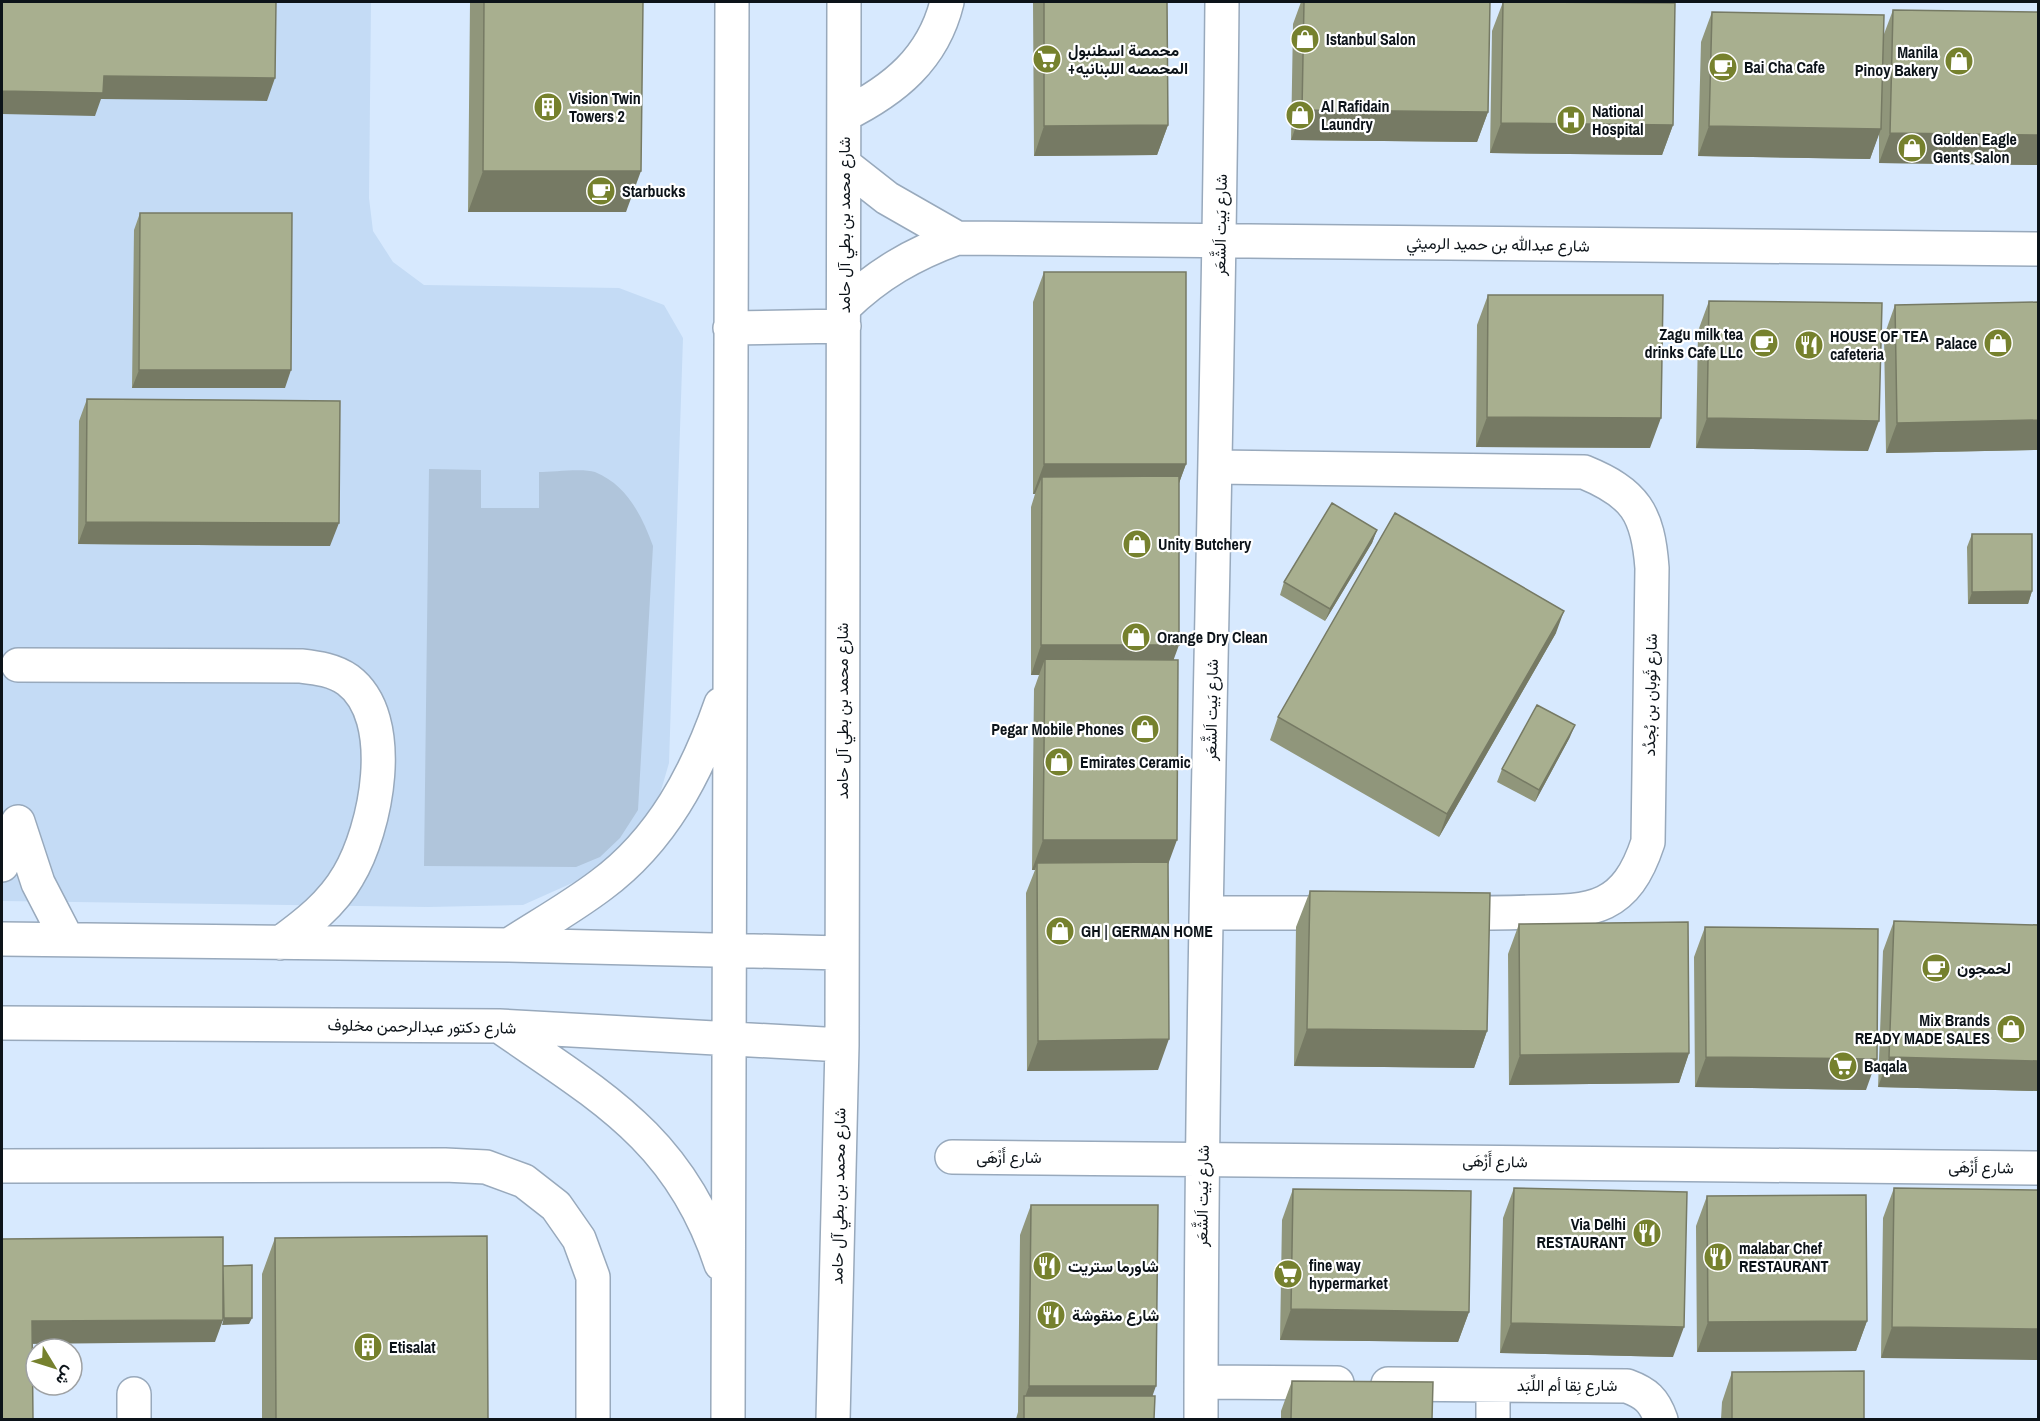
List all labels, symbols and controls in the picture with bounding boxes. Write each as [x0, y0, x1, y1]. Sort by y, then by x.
shop icon: Istanbul Salon [1289, 23, 1321, 55]
place label: Istanbul Salon [1326, 28, 1416, 50]
place label: محمصة اسطنبول +المحمصه اللبنانيه [1068, 39, 1188, 79]
place label: Manila Pinoy Bakery [1855, 41, 1939, 81]
supermarket icon: محمصة اسطنبول +المحمصه اللبنانيه [1031, 43, 1063, 75]
shop icon: Manila Pinoy Bakery [1943, 45, 1975, 77]
cafe icon: Bai Cha Cafe [1707, 51, 1739, 83]
place label: Bai Cha Cafe [1744, 56, 1825, 78]
place label: Vision Twin Towers 2 [569, 87, 641, 127]
building icon: Vision Twin Towers 2 [532, 91, 564, 123]
place label: Al Rafidain Laundry [1321, 95, 1390, 135]
shop icon: Al Rafidain Laundry [1284, 99, 1316, 131]
place label: National Hospital [1592, 100, 1644, 140]
hospital icon: National Hospital [1555, 104, 1587, 136]
place label: Golden Eagle Gents Salon [1933, 128, 2017, 168]
shop icon: Golden Eagle Gents Salon [1896, 132, 1928, 164]
street label: شارع محمد بن بطي آل حامد [833, 137, 858, 313]
street label: شارع بَيت اَلشَّعَر [1208, 174, 1233, 277]
cafe icon: Starbucks [585, 175, 617, 207]
place label: Starbucks [622, 180, 685, 202]
street label: شارع عبدالله بن حميد الرميثي [1406, 231, 1590, 260]
place label: Zagu milk tea drinks Cafe LLc [1645, 323, 1744, 363]
place label: HOUSE OF TEA cafeteria [1830, 325, 1929, 365]
cafe icon: Zagu milk tea drinks Cafe LLc [1748, 327, 1780, 359]
shop icon: Palace [1982, 327, 2014, 359]
restaurant icon: HOUSE OF TEA cafeteria [1793, 329, 1825, 361]
place label: Palace [1935, 332, 1977, 354]
shop icon: Unity Butchery [1121, 528, 1153, 560]
place label: Unity Butchery [1158, 533, 1252, 555]
shop icon: Orange Dry Clean [1120, 621, 1152, 653]
street label: شارع محمد بن بطي آل حامد [831, 623, 856, 799]
place label: Orange Dry Clean [1157, 626, 1268, 648]
street label: شارع ثَوبان بن بُجدُد [1638, 633, 1663, 757]
street label: شارع بَيت اَلشَّعَر [1199, 659, 1224, 762]
shop icon: Pegar Mobile Phones [1129, 713, 1161, 745]
place label: Pegar Mobile Phones [991, 718, 1124, 740]
shop icon: Emirates Ceramic [1043, 746, 1075, 778]
place label: Emirates Ceramic [1080, 751, 1191, 773]
shop icon: GH | GERMAN HOME [1044, 915, 1076, 947]
place label: GH | GERMAN HOME [1081, 920, 1213, 942]
cafe icon: لحمجون [1920, 952, 1952, 984]
place label: لحمجون [1957, 957, 2011, 979]
place label: Mix Brands READY MADE SALES [1855, 1009, 1990, 1049]
street label: شارع دكتور عبدالرحمن مخلوف [327, 1013, 516, 1040]
shop icon: Mix Brands READY MADE SALES [1995, 1013, 2027, 1045]
supermarket icon: Baqala [1827, 1050, 1859, 1082]
place label: Baqala [1864, 1055, 1908, 1077]
street label: شارع محمد بن بطي آل حامد [825, 1107, 854, 1285]
street label: شارع بَيت اَلشَّعَر [1190, 1145, 1215, 1248]
street label: شارع أَزْهَى [976, 1146, 1042, 1169]
street label: شارع أَزْهَى [1462, 1149, 1528, 1174]
street label: شارع أَزْهَى [1948, 1155, 2014, 1180]
place label: Via Delhi RESTAURANT [1537, 1213, 1626, 1253]
restaurant icon: Via Delhi RESTAURANT [1631, 1217, 1663, 1249]
place label: malabar Chef RESTAURANT [1739, 1237, 1828, 1277]
restaurant icon: malabar Chef RESTAURANT [1702, 1241, 1734, 1273]
restaurant icon: شاورما ستريت [1031, 1250, 1063, 1282]
place label: fine way hypermarket [1309, 1254, 1388, 1294]
place label: شاورما ستريت [1068, 1255, 1159, 1277]
supermarket icon: fine way hypermarket [1272, 1258, 1304, 1290]
restaurant icon: شارع منقوشة [1035, 1299, 1067, 1331]
place label: شارع منقوشة [1072, 1304, 1160, 1326]
building icon: Etisalat [352, 1331, 384, 1363]
place label: Etisalat [389, 1336, 436, 1358]
north arrow [24, 1337, 84, 1397]
text: ش [51, 1362, 80, 1391]
street label: شارع نِقا أم اللِّبَد [1517, 1374, 1617, 1397]

